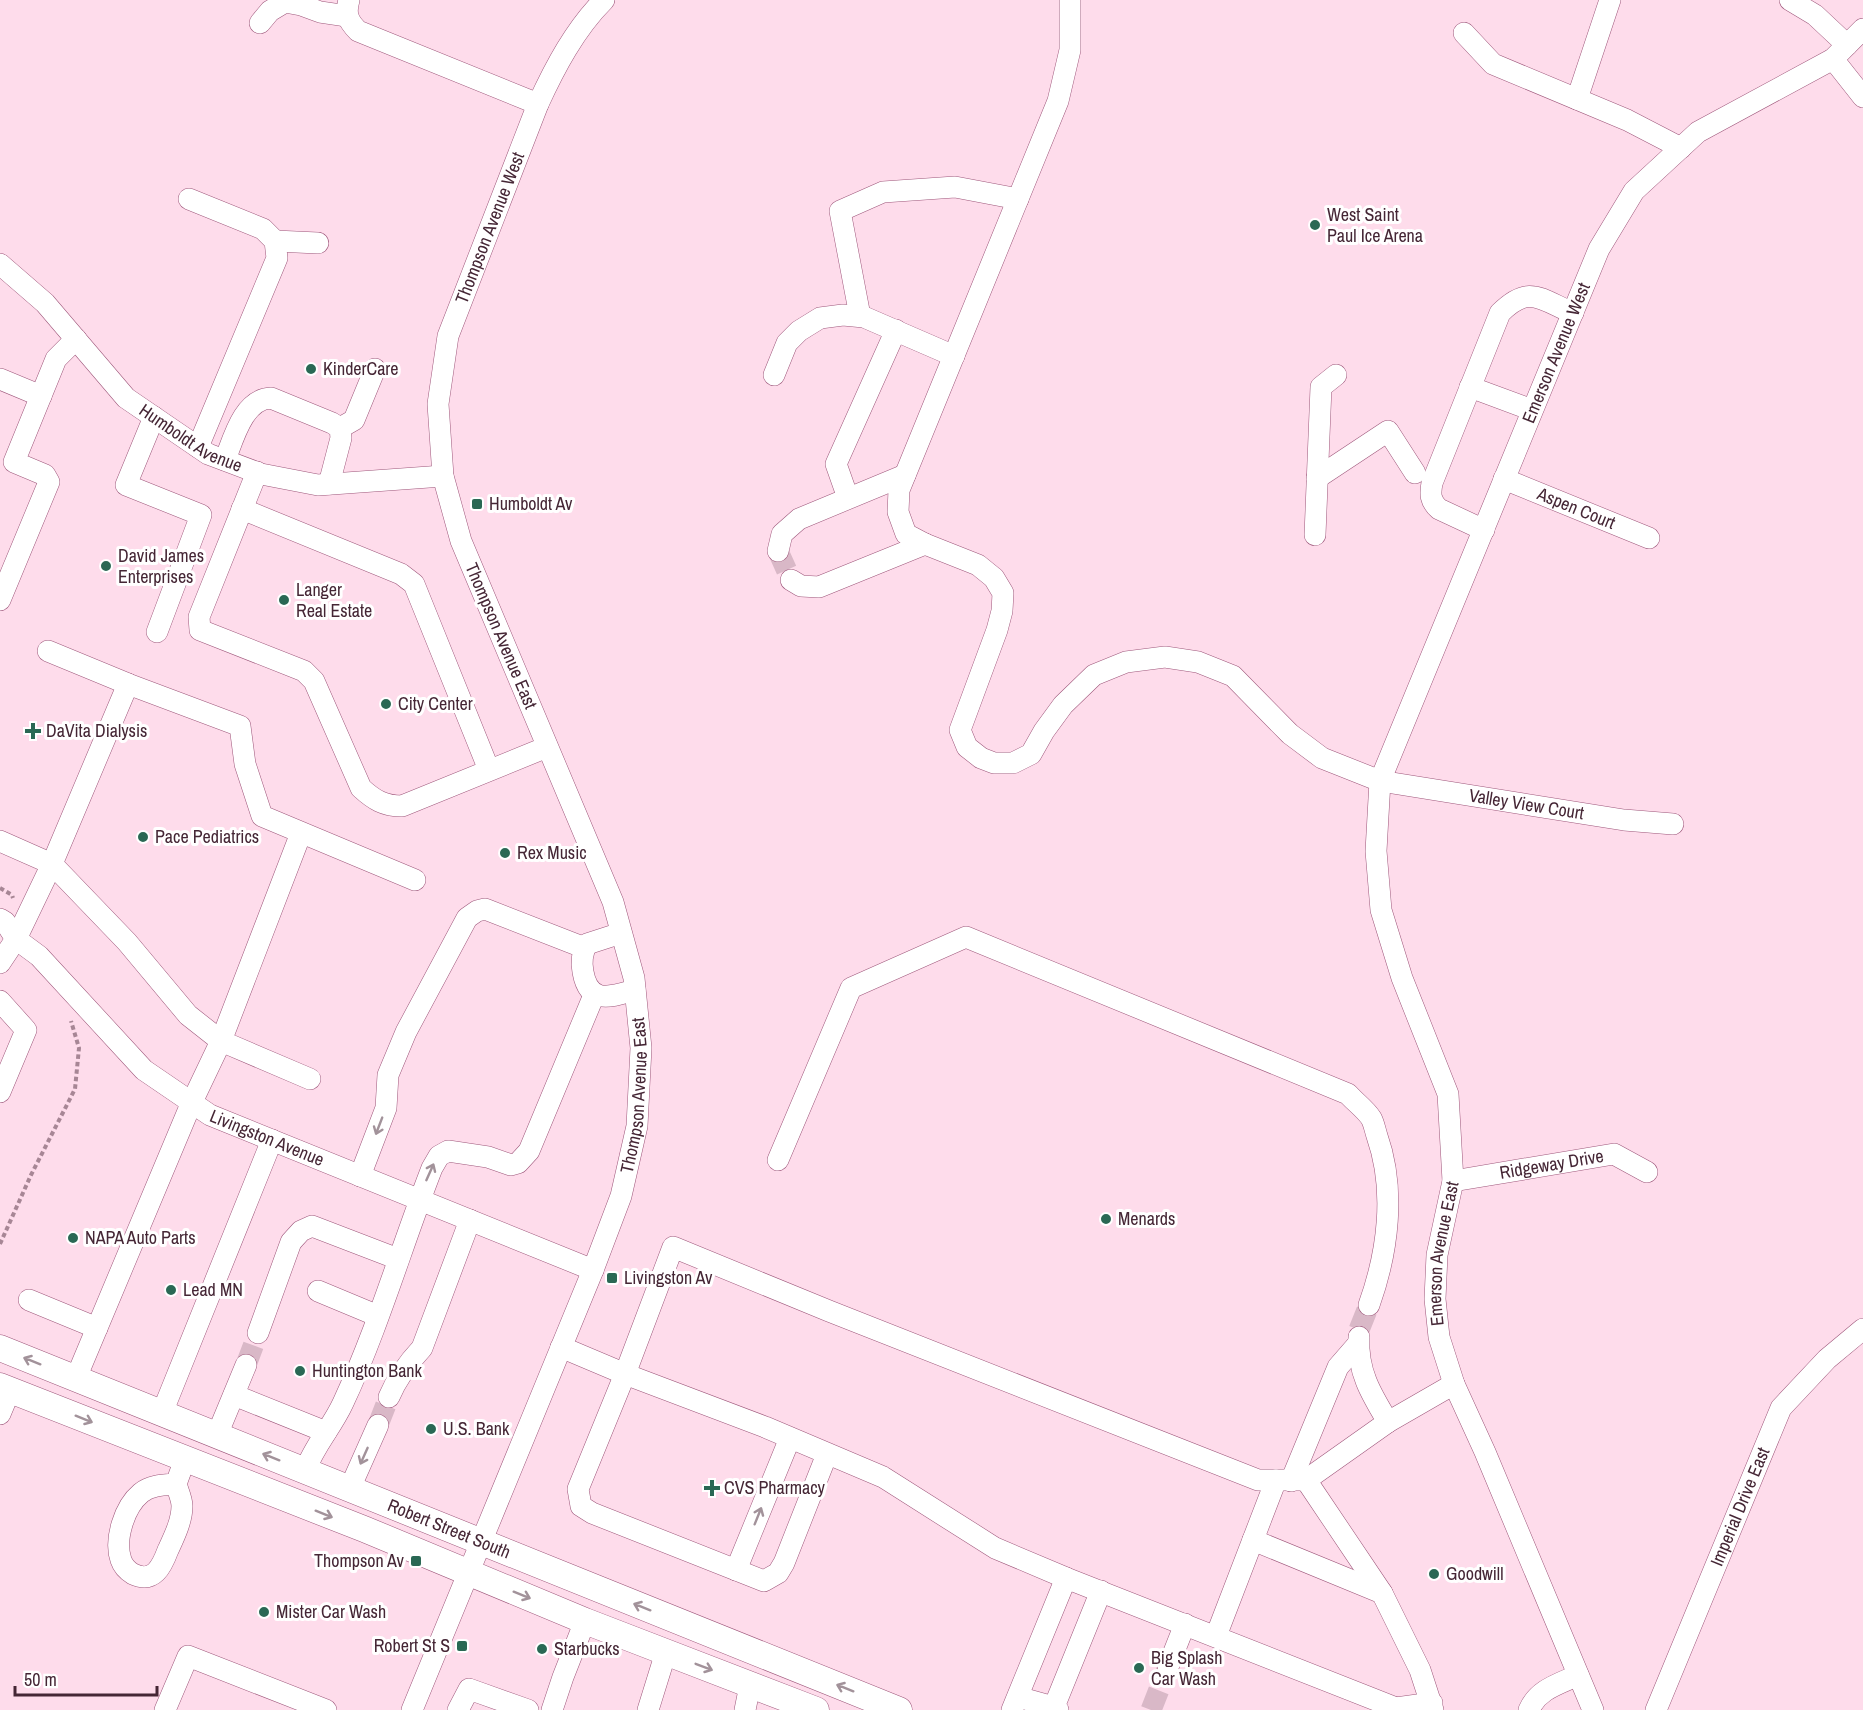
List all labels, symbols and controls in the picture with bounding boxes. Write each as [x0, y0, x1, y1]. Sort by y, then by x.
street label: Thompson Avenue West [449, 148, 530, 307]
place label: West Saint Paul Ice Arena [1327, 202, 1423, 248]
marker: West Saint Paul Ice Arena [1308, 218, 1322, 232]
street label: Emerson Avenue West [1516, 279, 1596, 427]
place label: KinderCare [323, 356, 398, 381]
marker: KinderCare [304, 362, 318, 376]
street label: Humboldt Avenue [134, 398, 246, 478]
street label: Aspen Court [1533, 481, 1619, 535]
place label: Humboldt Av [489, 491, 573, 516]
marker: Humboldt Av [470, 497, 484, 511]
place label: David James Enterprises [118, 543, 204, 589]
marker: David James Enterprises [99, 559, 113, 573]
street label: Thompson Avenue East [459, 559, 544, 713]
place label: Langer Real Estate [296, 577, 372, 623]
marker: Langer Real Estate [277, 593, 291, 607]
place label: City Center [398, 691, 473, 716]
marker: City Center [379, 697, 393, 711]
place label: DaVita Dialysis [46, 718, 147, 743]
marker: DaVita Dialysis [24, 722, 42, 740]
street label: Valley View Court [1467, 782, 1586, 825]
place label: Pace Pediatrics [155, 824, 259, 849]
marker: Pace Pediatrics [136, 830, 150, 844]
place label: Rex Music [517, 840, 587, 865]
marker: Rex Music [498, 846, 512, 860]
street label: Thompson Avenue East [614, 1016, 653, 1176]
street label: Livingston Avenue [206, 1103, 328, 1172]
one-way arrow [373, 1117, 384, 1135]
street label: Ridgeway Drive [1498, 1143, 1605, 1185]
one-way arrow [425, 1164, 437, 1182]
street label: Emerson Avenue East [1422, 1179, 1465, 1327]
place label: Menards [1118, 1206, 1175, 1231]
marker: Menards [1099, 1212, 1113, 1226]
place label: NAPA Auto Parts [85, 1225, 196, 1250]
marker: NAPA Auto Parts [66, 1231, 80, 1245]
place label: Livingston Av [624, 1265, 713, 1290]
marker: Livingston Av [605, 1271, 619, 1285]
place label: Lead MN [183, 1277, 243, 1302]
marker: Lead MN [164, 1283, 178, 1297]
one-way arrow [23, 1355, 42, 1366]
place label: Huntington Bank [312, 1358, 423, 1383]
marker: Huntington Bank [293, 1364, 307, 1378]
one-way arrow [74, 1414, 93, 1425]
place label: U.S. Bank [443, 1416, 510, 1441]
marker: U.S. Bank [424, 1422, 438, 1436]
street label: Imperial Drive East [1704, 1443, 1775, 1570]
one-way arrow [358, 1447, 369, 1465]
one-way arrow [262, 1451, 281, 1462]
place label: CVS Pharmacy [724, 1475, 826, 1500]
marker: CVS Pharmacy [705, 1481, 719, 1495]
street label: Robert Street South [384, 1492, 514, 1564]
one-way arrow [753, 1507, 764, 1526]
one-way arrow [314, 1509, 333, 1520]
place label: Thompson Av [314, 1548, 405, 1573]
marker: Thompson Av [409, 1554, 423, 1568]
place label: Goodwill [1446, 1561, 1503, 1586]
marker: Goodwill [1427, 1567, 1441, 1581]
one-way arrow [513, 1590, 531, 1601]
place label: Mister Car Wash [276, 1599, 386, 1624]
one-way arrow [634, 1601, 652, 1612]
marker: Mister Car Wash [257, 1605, 271, 1619]
place label: Robert St S [374, 1633, 450, 1658]
place label: Starbucks [554, 1636, 620, 1661]
marker: Robert St S [455, 1639, 469, 1653]
marker: Starbucks [535, 1642, 549, 1656]
place label: Big Splash Car Wash [1151, 1645, 1222, 1691]
scale bar [15, 1659, 158, 1697]
marker: Big Splash Car Wash [1132, 1661, 1146, 1675]
one-way arrow [694, 1662, 713, 1673]
text: 50 m [24, 1667, 57, 1692]
one-way arrow [836, 1682, 854, 1693]

